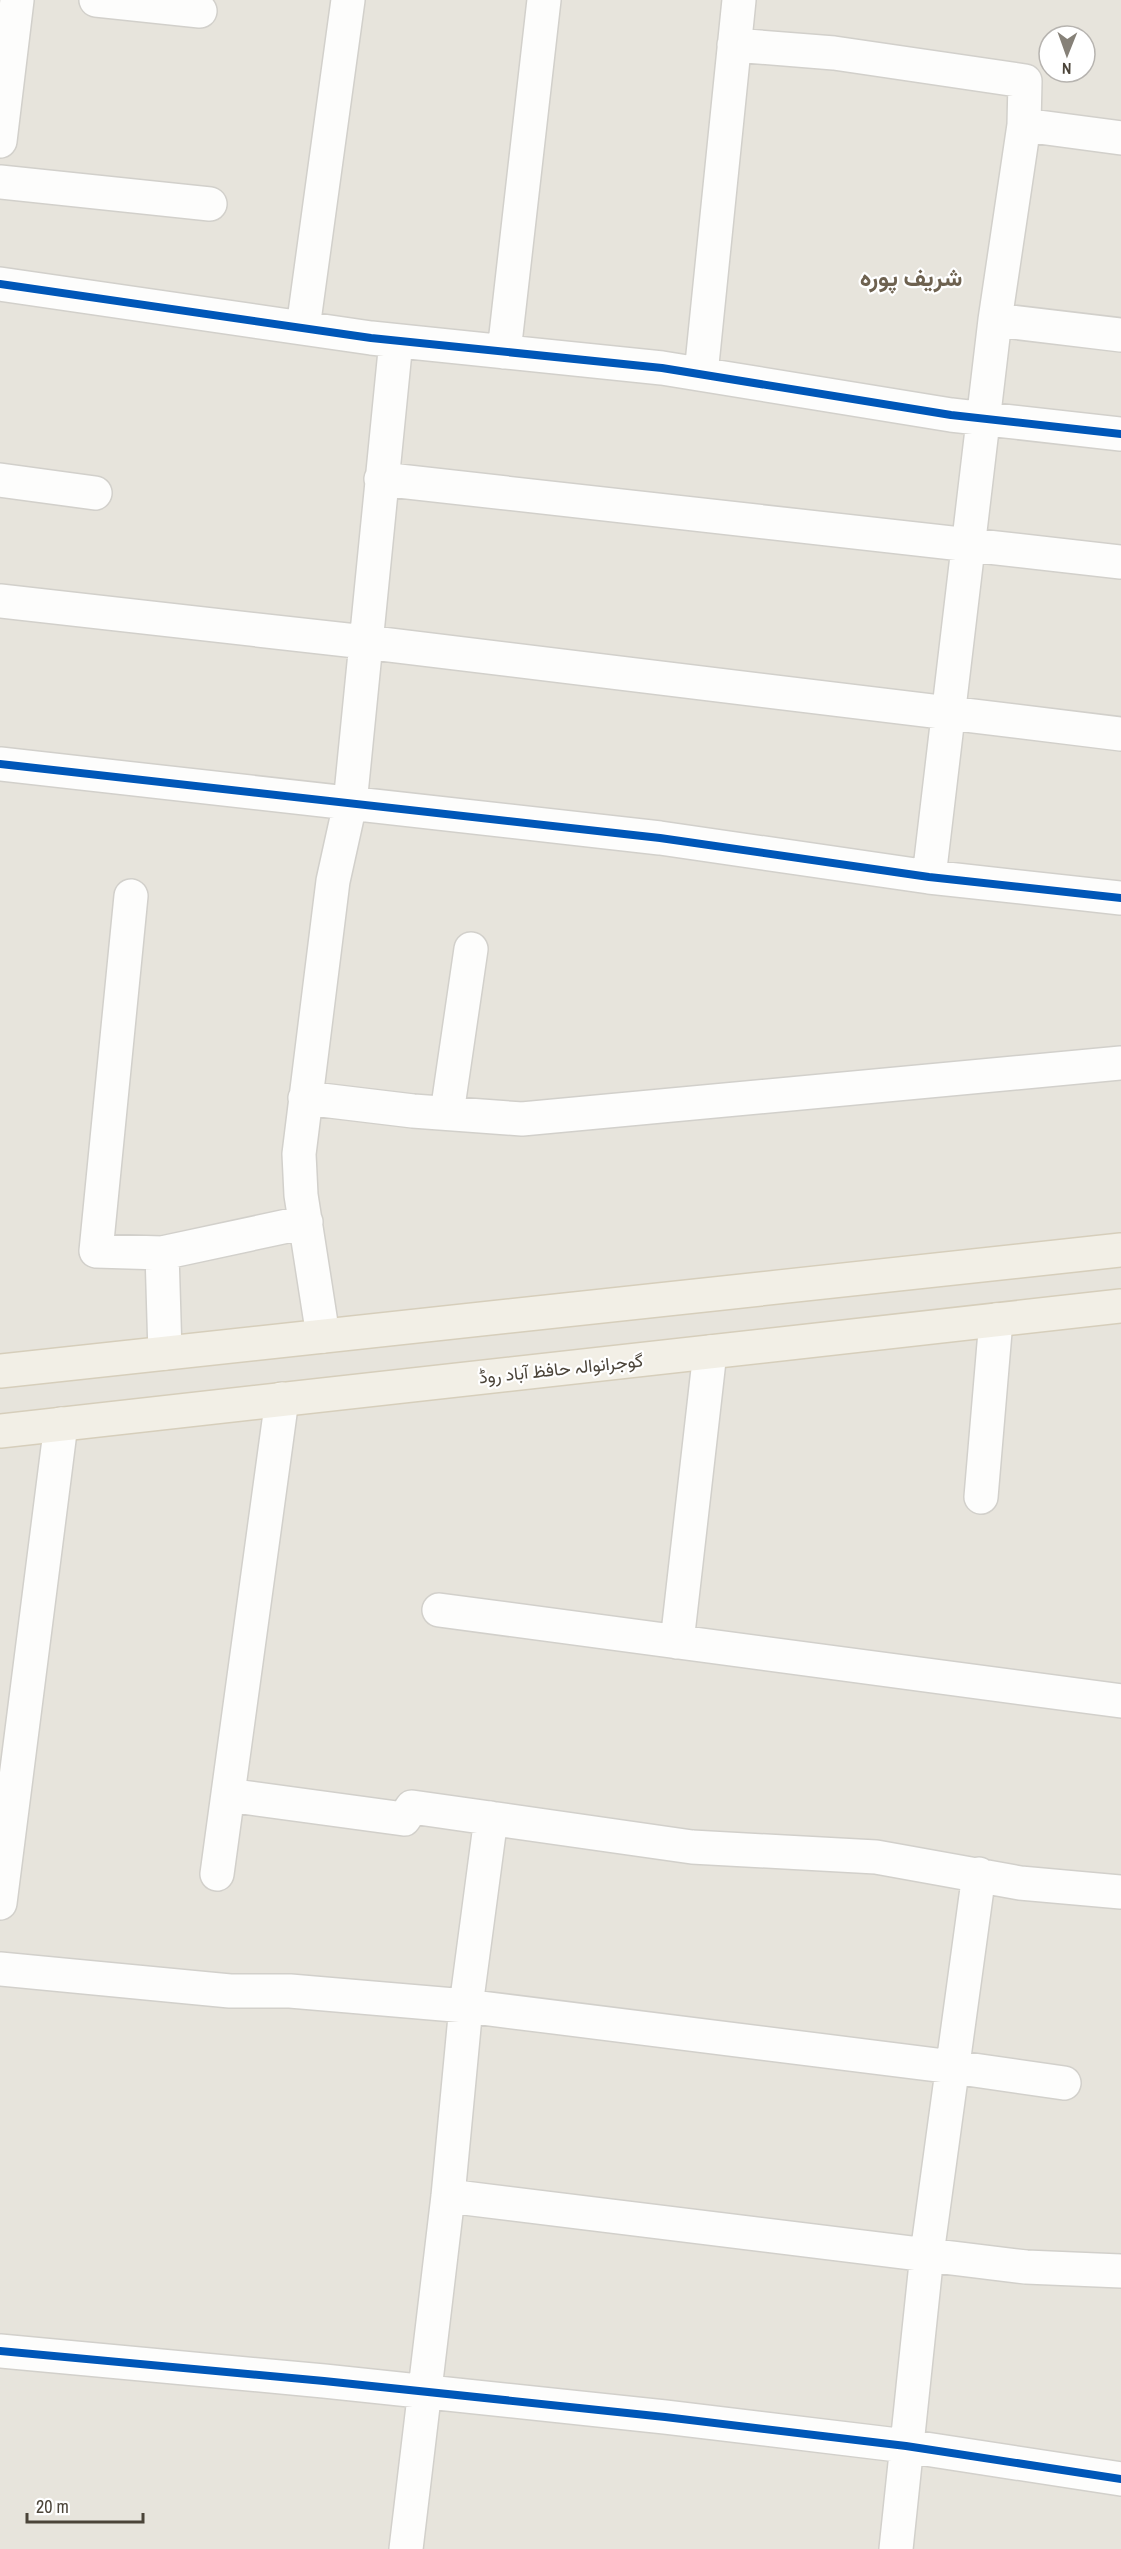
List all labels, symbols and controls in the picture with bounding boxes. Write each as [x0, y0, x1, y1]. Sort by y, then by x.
north arrow [1037, 24, 1097, 84]
text: N [1062, 58, 1072, 80]
district label: شریف پورہ [860, 261, 962, 294]
street label: گوجرانوالہ حافظ آباد روڈ [477, 1347, 644, 1390]
scale bar [27, 2486, 142, 2524]
text: 20 m [36, 2494, 69, 2519]

